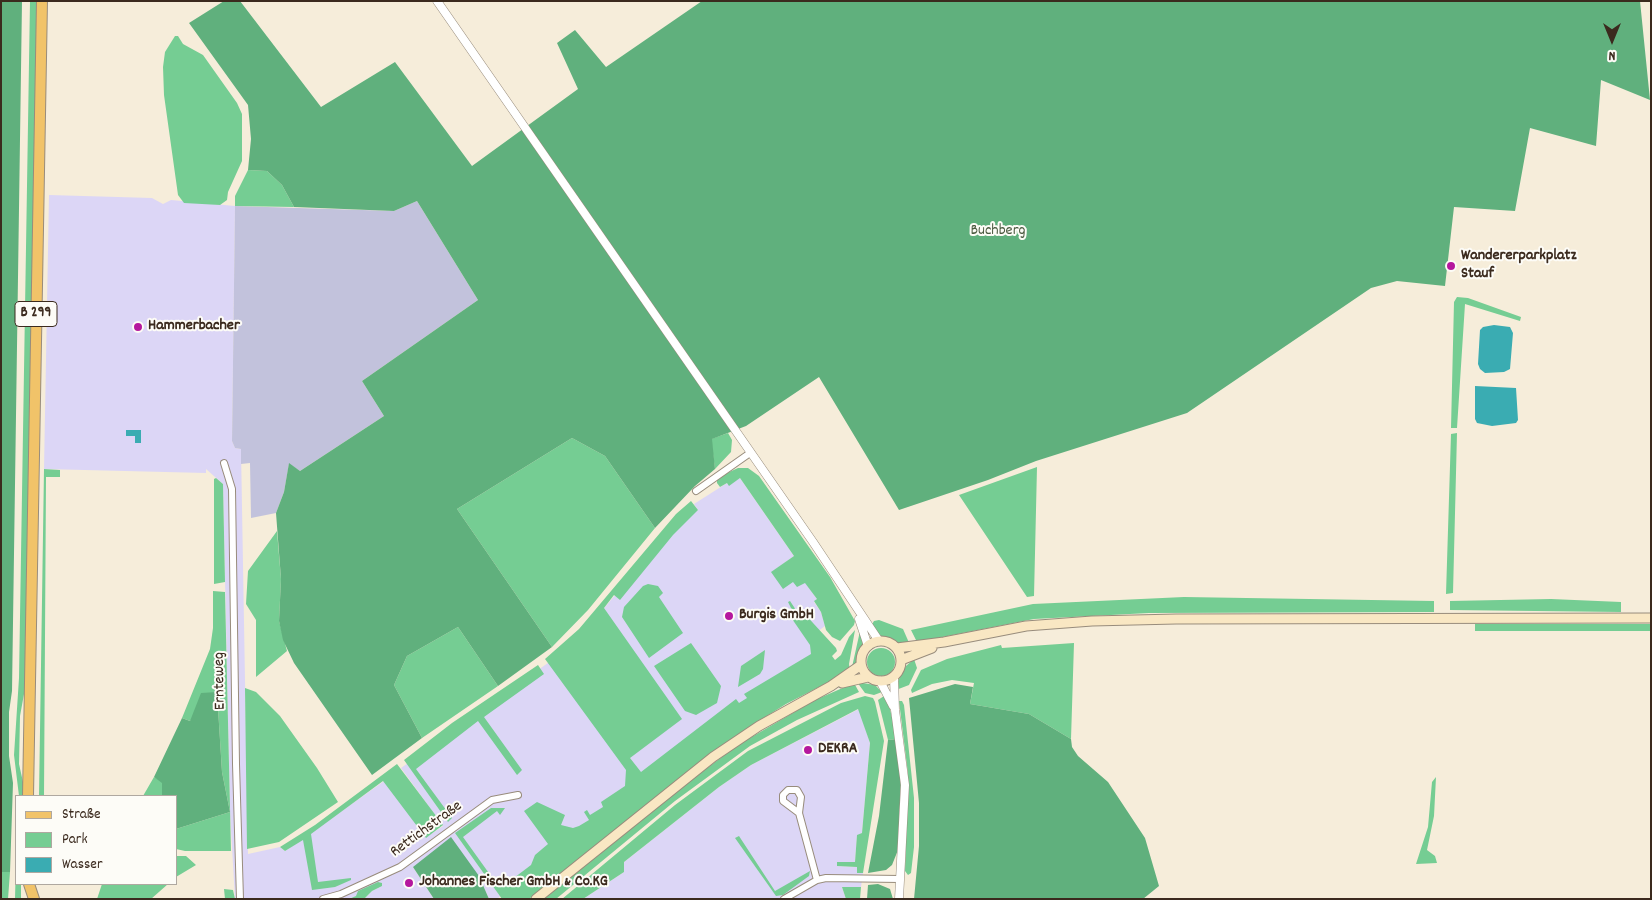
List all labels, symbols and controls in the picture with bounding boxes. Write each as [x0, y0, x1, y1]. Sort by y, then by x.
north arrow [1587, 15, 1637, 65]
text: N [1609, 45, 1615, 65]
park label: Buchberg [970, 222, 1026, 242]
place label: Wandererparkplatz Stauf [1461, 247, 1577, 285]
marker: Wandererparkplatz Stauf [1445, 260, 1457, 272]
road number: B 299 [15, 302, 57, 326]
place label: Hammerbacher [148, 317, 240, 337]
marker: Hammerbacher [132, 321, 144, 333]
place label: Burgis GmbH [739, 606, 814, 626]
marker: Burgis GmbH [723, 610, 735, 622]
street label: Ernteweg [211, 652, 231, 710]
place label: DEKRA [818, 740, 857, 760]
marker: DEKRA [802, 744, 814, 756]
legend [15, 795, 178, 885]
street label: Rettichstraße [387, 798, 467, 862]
text: Straße [62, 804, 100, 826]
text: Park [62, 829, 88, 851]
text: Wasser [62, 854, 102, 876]
place label: Johannes Fischer GmbH & Co.KG [419, 873, 608, 893]
marker: Johannes Fischer GmbH & Co.KG [403, 877, 415, 889]

